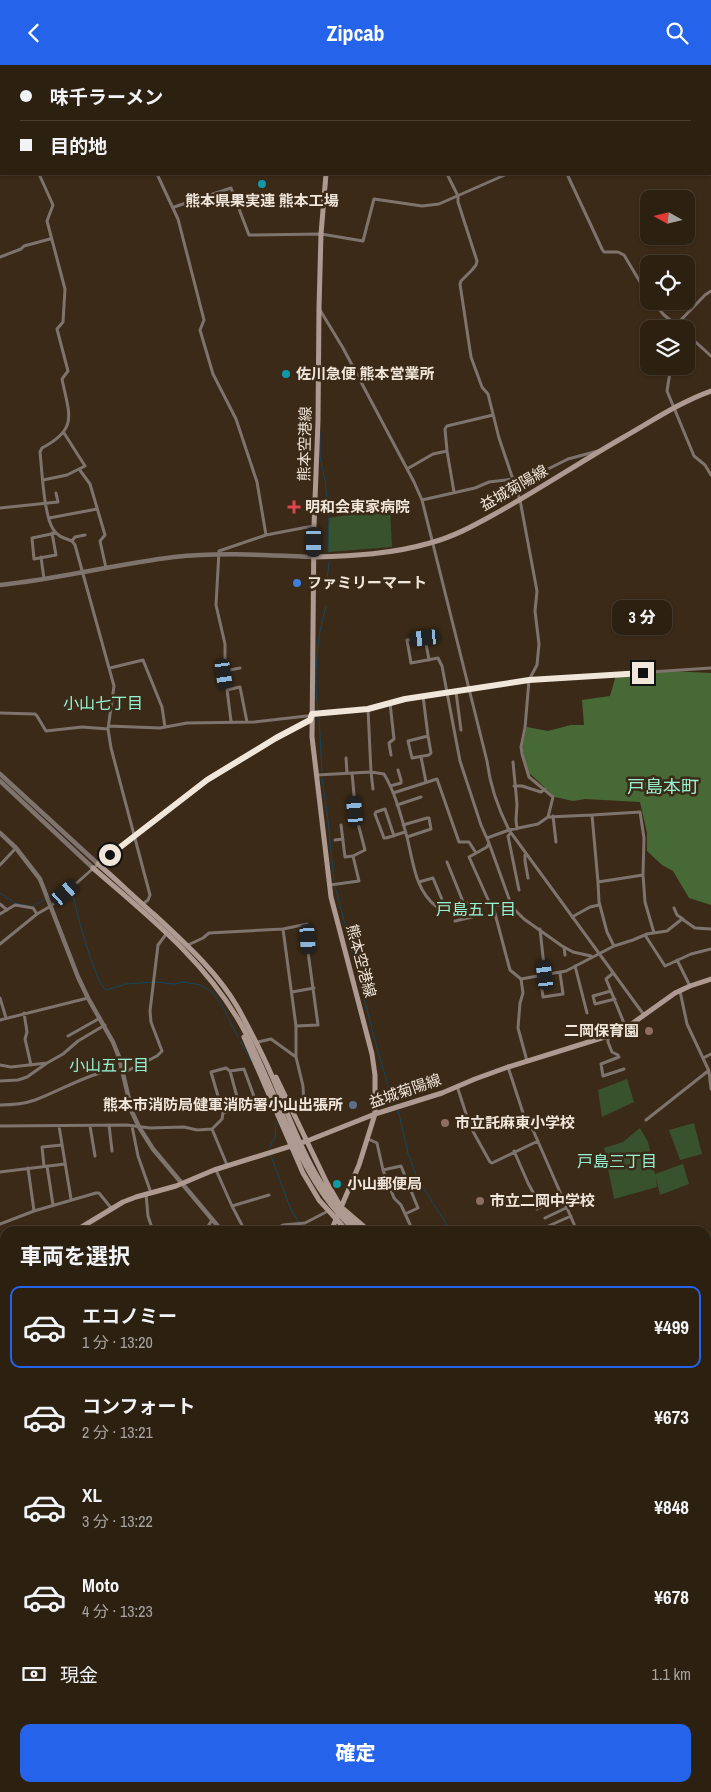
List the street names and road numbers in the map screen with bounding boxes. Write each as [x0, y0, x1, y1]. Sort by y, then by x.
street label: 熊本空港線 [293, 406, 316, 482]
street label: 益城菊陽線 [476, 460, 551, 515]
street label: 熊本空港線 [342, 922, 381, 1000]
street label: 益城菊陽線 [366, 1068, 444, 1113]

